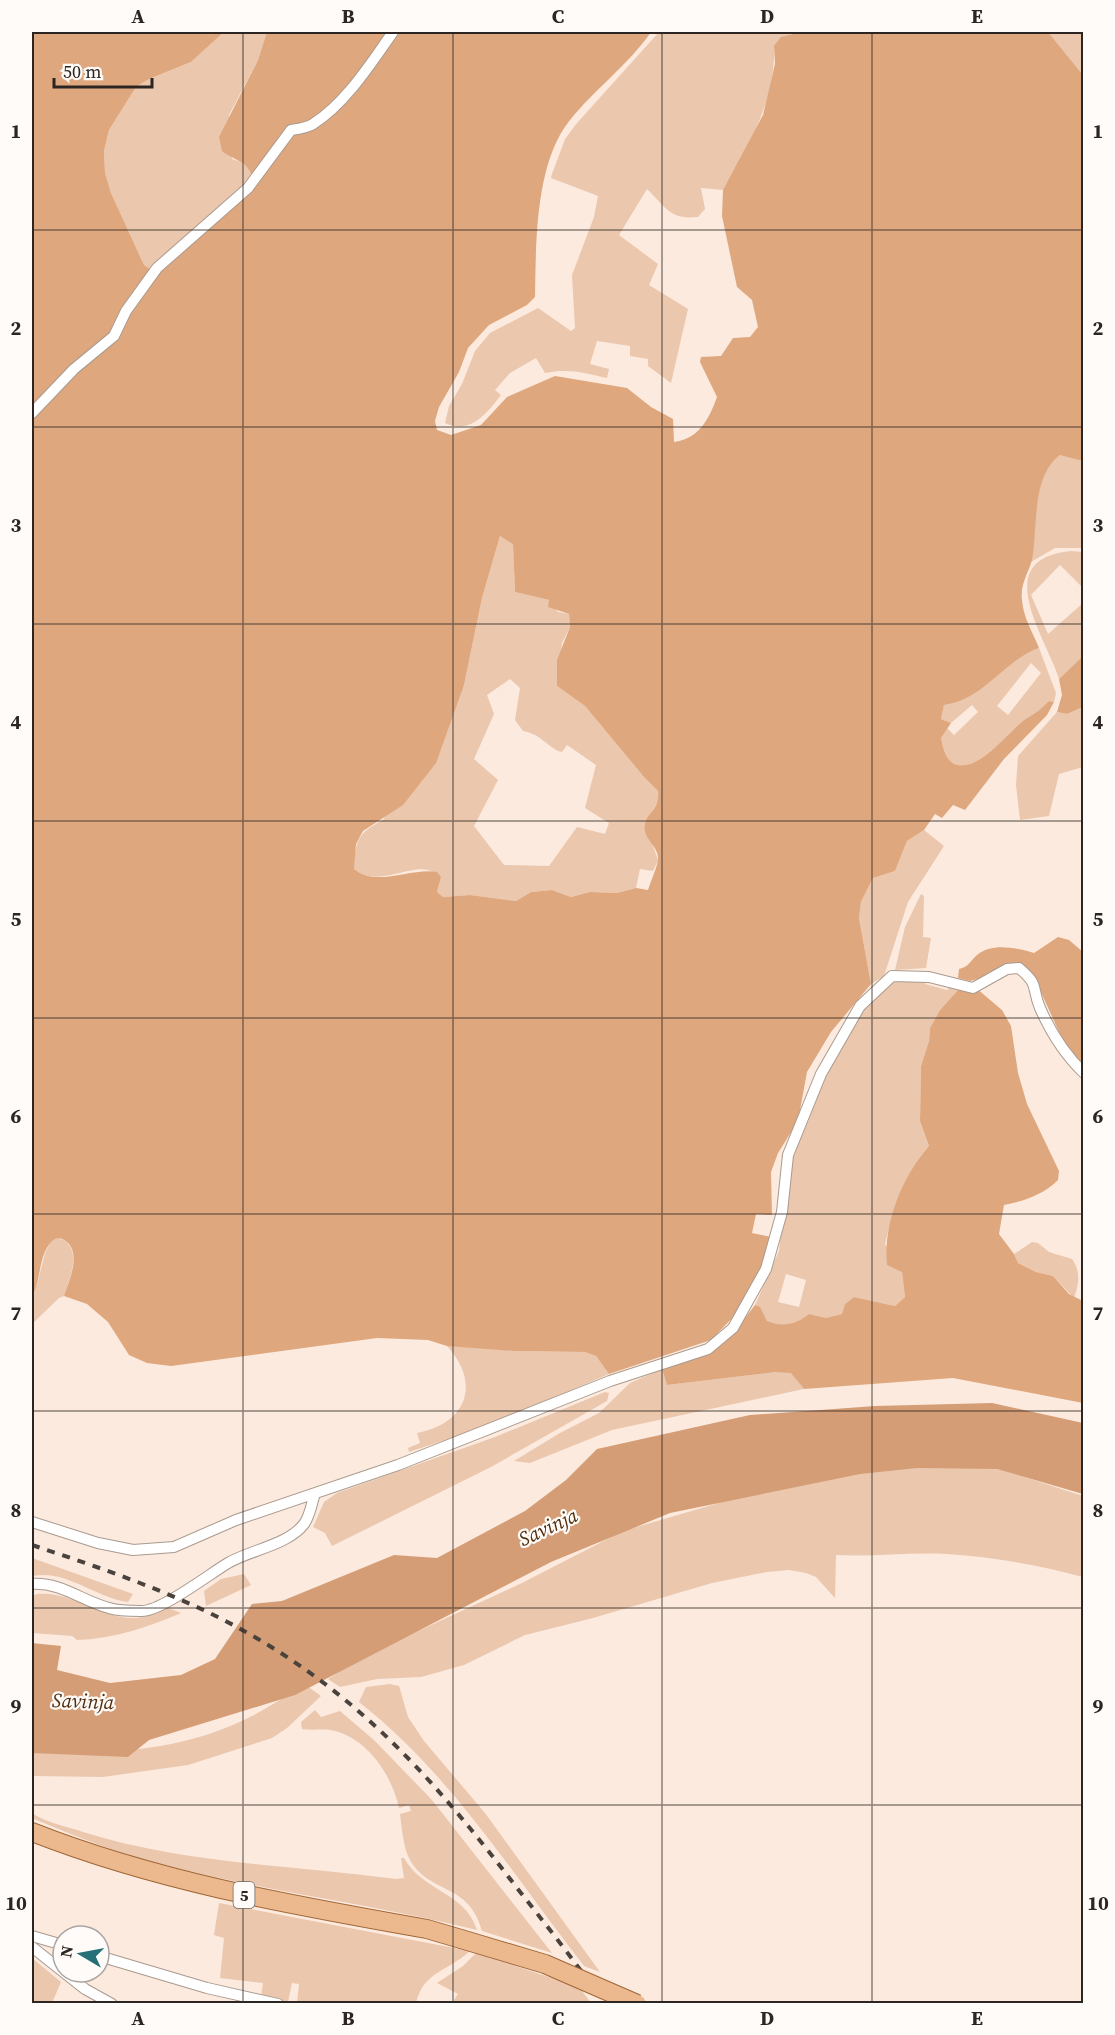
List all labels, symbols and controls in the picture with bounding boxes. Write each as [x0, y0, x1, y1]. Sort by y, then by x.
text: A [131, 2, 145, 30]
text: B [341, 2, 355, 30]
text: C [552, 2, 564, 30]
text: D [760, 2, 774, 30]
text: E [971, 2, 983, 30]
scale bar [54, 51, 152, 89]
text: 50 m [63, 59, 101, 84]
text: 1 [11, 117, 21, 145]
text: 1 [1093, 117, 1103, 145]
text: 2 [11, 314, 22, 342]
text: 2 [1093, 314, 1104, 342]
text: 3 [11, 511, 22, 539]
text: 3 [1093, 511, 1104, 539]
text: 4 [11, 708, 22, 736]
text: 4 [1093, 708, 1104, 736]
text: 5 [11, 905, 22, 933]
text: 5 [1093, 905, 1104, 933]
text: 6 [11, 1102, 22, 1130]
text: 6 [1093, 1102, 1104, 1130]
text: 7 [11, 1299, 22, 1327]
text: 7 [1093, 1299, 1104, 1327]
text: 8 [11, 1496, 21, 1524]
text: 8 [1093, 1496, 1103, 1524]
water label: Savinja [514, 1501, 583, 1553]
water label: Savinja [51, 1686, 115, 1716]
text: 9 [11, 1692, 22, 1720]
text: 9 [1093, 1692, 1104, 1720]
road number: 5 [234, 1882, 254, 1908]
text: 10 [5, 1889, 27, 1917]
text: 10 [1087, 1889, 1109, 1917]
north arrow [51, 1924, 111, 1984]
text: N [54, 1943, 78, 1959]
text: A [131, 2004, 145, 2032]
text: B [341, 2004, 355, 2032]
text: C [552, 2004, 564, 2032]
text: D [760, 2004, 774, 2032]
text: E [971, 2004, 983, 2032]

